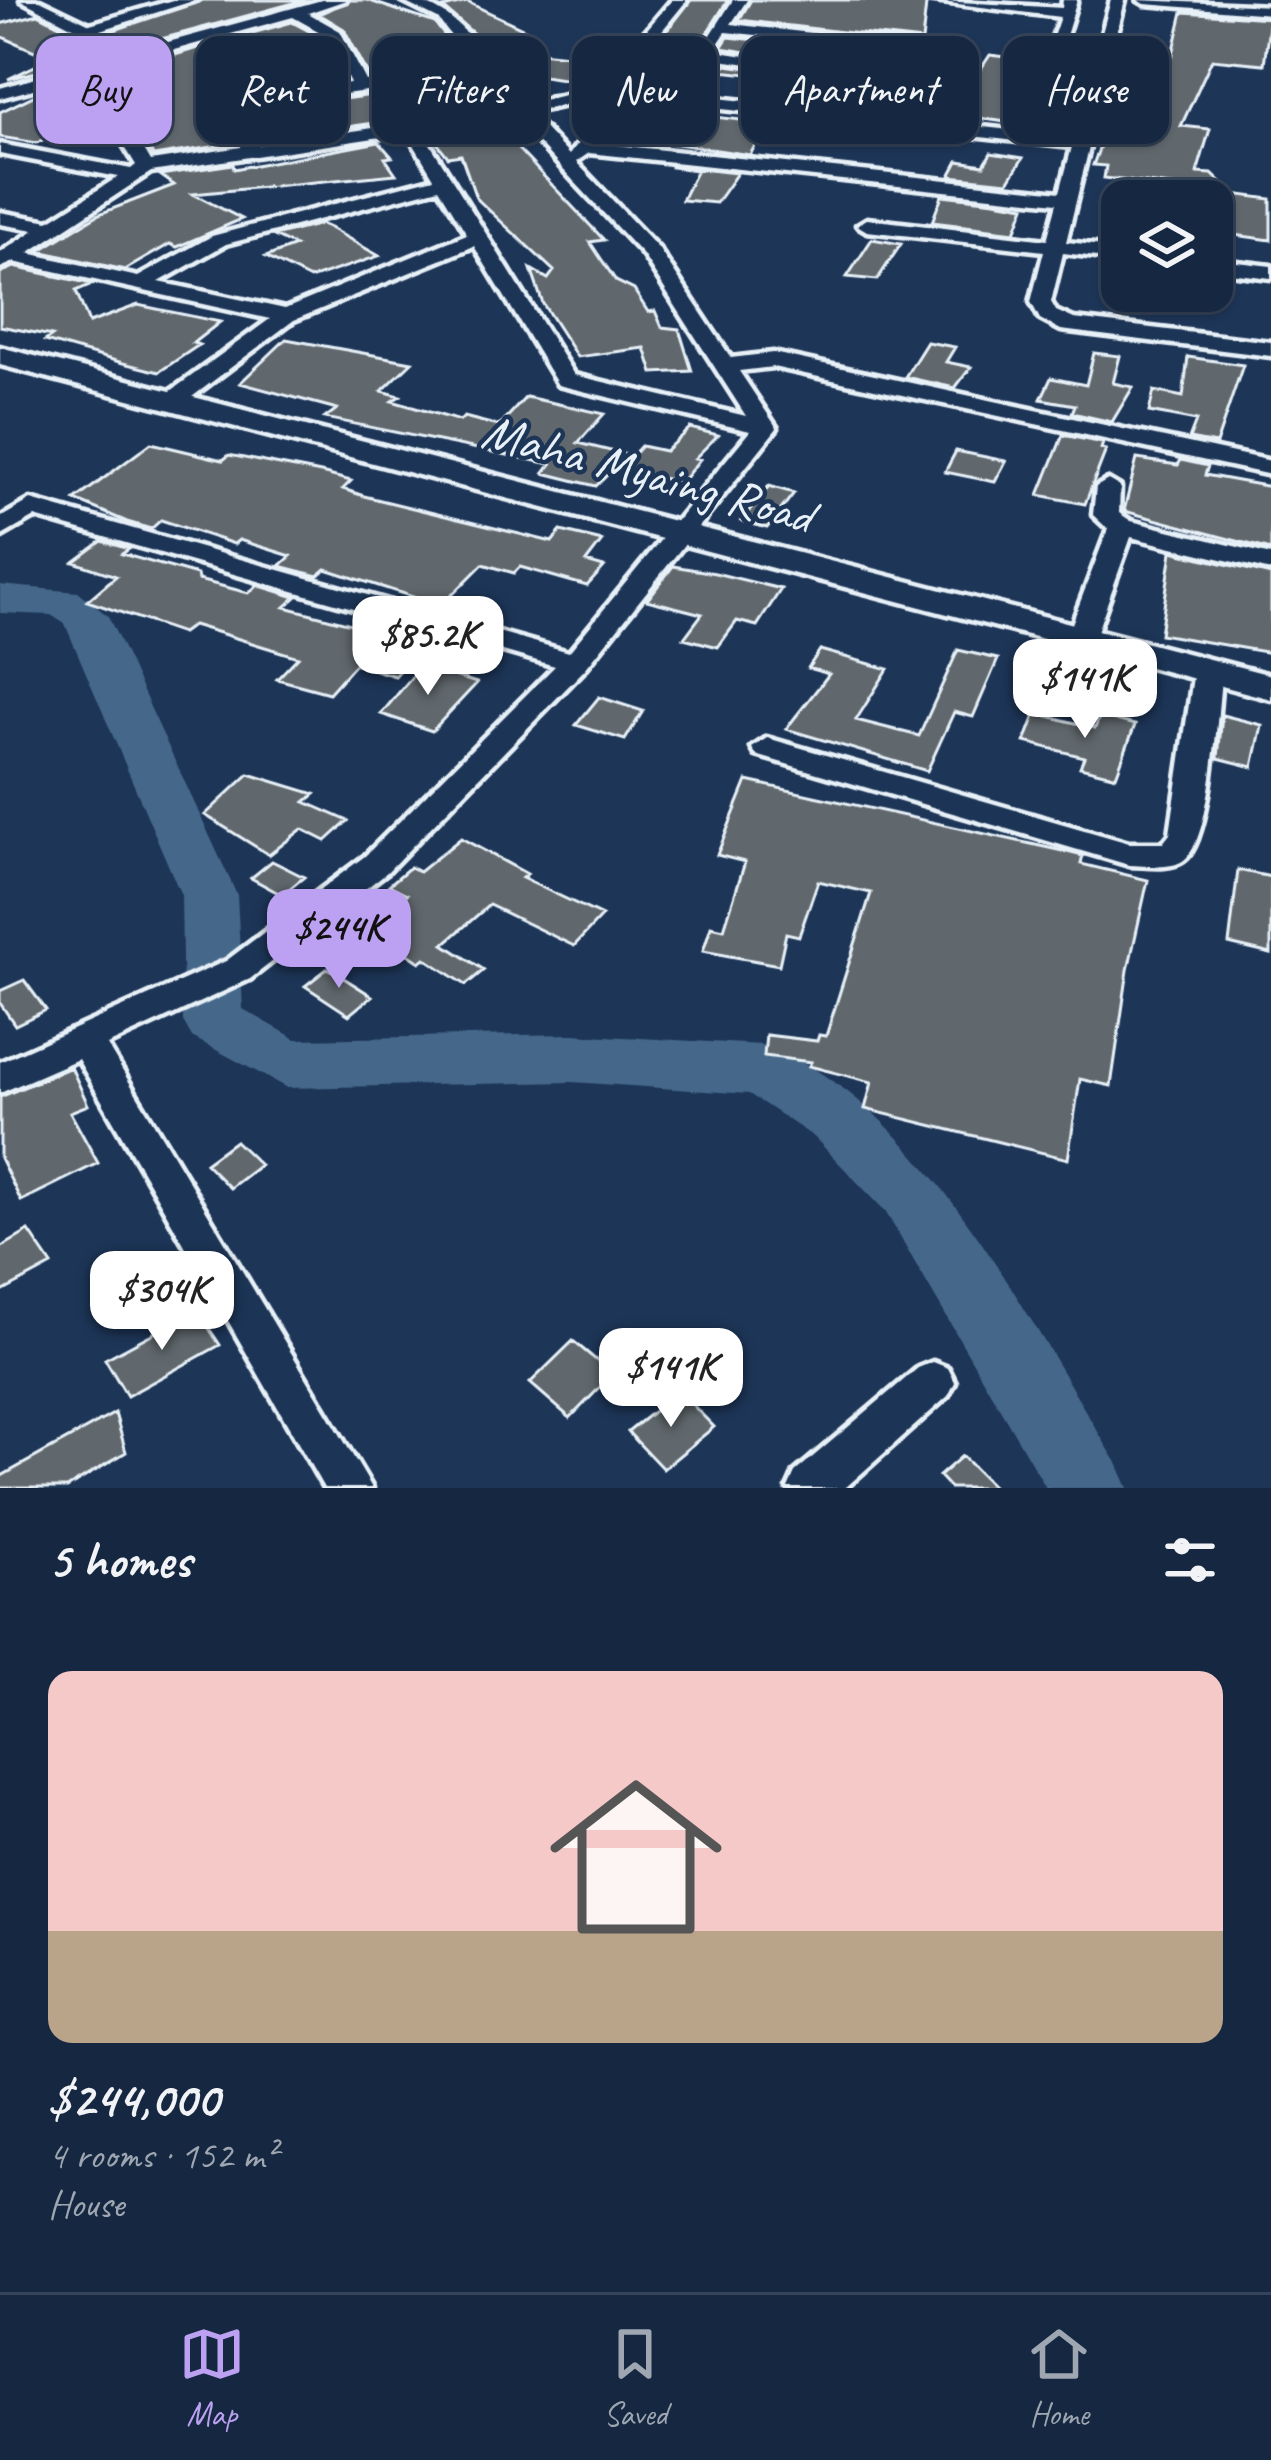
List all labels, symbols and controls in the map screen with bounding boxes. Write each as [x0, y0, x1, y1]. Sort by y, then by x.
chip: Buy [36, 36, 172, 144]
chip: Rent [196, 36, 348, 144]
chip: Filters [372, 36, 548, 144]
chip: New [572, 36, 717, 144]
chip: Apartment [741, 36, 979, 144]
chip: House [1003, 36, 1169, 144]
map controls [1101, 180, 1233, 312]
button: layers [1101, 180, 1233, 312]
street label: Maha Myaing Road [476, 398, 828, 550]
pin: $85.2K [330, 596, 526, 698]
text: $85.2K [379, 610, 477, 659]
pin: $141K [1001, 639, 1169, 741]
text: $141K [1040, 653, 1130, 702]
pin: $244K [255, 889, 423, 991]
text: $244K [294, 903, 384, 952]
pin: $304K [78, 1251, 246, 1353]
text: $304K [117, 1265, 207, 1314]
pin: $141K [587, 1328, 755, 1430]
text: $141K [626, 1342, 716, 1391]
icon: filters [1157, 1527, 1223, 1593]
text: 5 homes [48, 1528, 191, 1592]
icon: home [528, 1749, 744, 1965]
text: $244,000 [48, 2067, 219, 2131]
text: 4 rooms · 152 m² [48, 2131, 276, 2180]
text: House [48, 2180, 124, 2229]
tab: Map [179, 2321, 245, 2435]
tab: Saved [602, 2321, 668, 2435]
tab: Home [1026, 2321, 1092, 2435]

